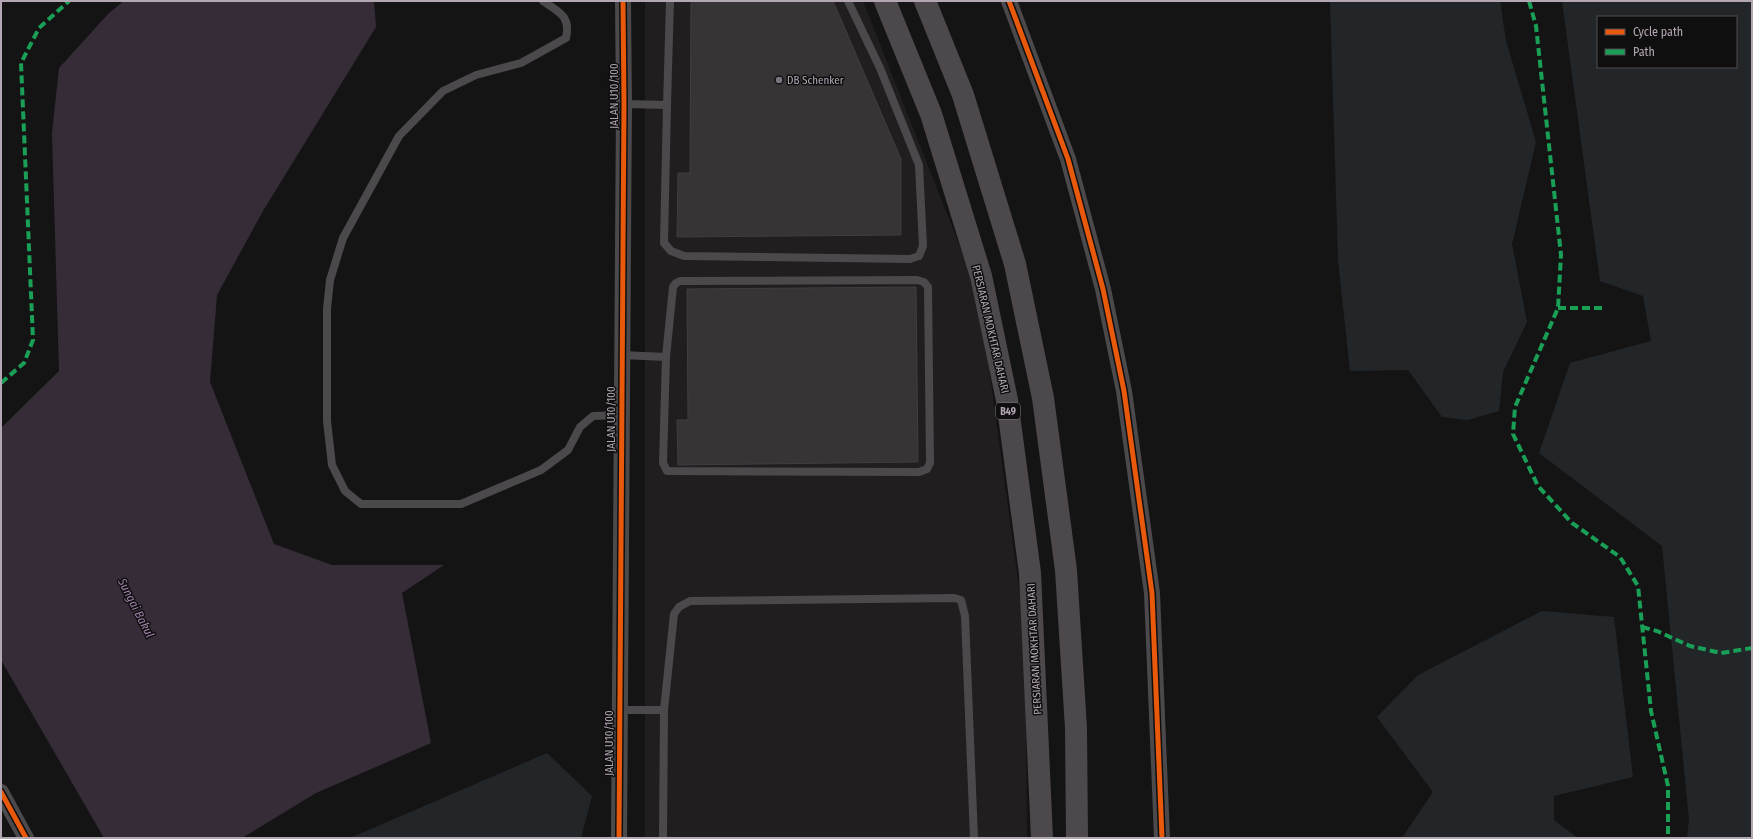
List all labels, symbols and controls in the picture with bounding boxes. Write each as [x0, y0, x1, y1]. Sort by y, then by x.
legend [1597, 16, 1737, 68]
text: Cycle path [1633, 25, 1683, 39]
text: Path [1633, 45, 1655, 59]
street label: JALAN U10/100 [608, 63, 621, 129]
place label: DB Schenker [787, 74, 844, 87]
marker: DB Schenker [774, 75, 784, 85]
street label: PERSIARAN MOKHTAR DAHARI [969, 264, 1012, 395]
street label: JALAN U10/100 [605, 386, 618, 452]
road number: B49 [996, 403, 1020, 419]
water label: Sungai Bakul [115, 575, 157, 640]
street label: PERSIARAN MOKHTAR DAHARI [1025, 583, 1044, 715]
street label: JALAN U10/100 [603, 710, 616, 776]

